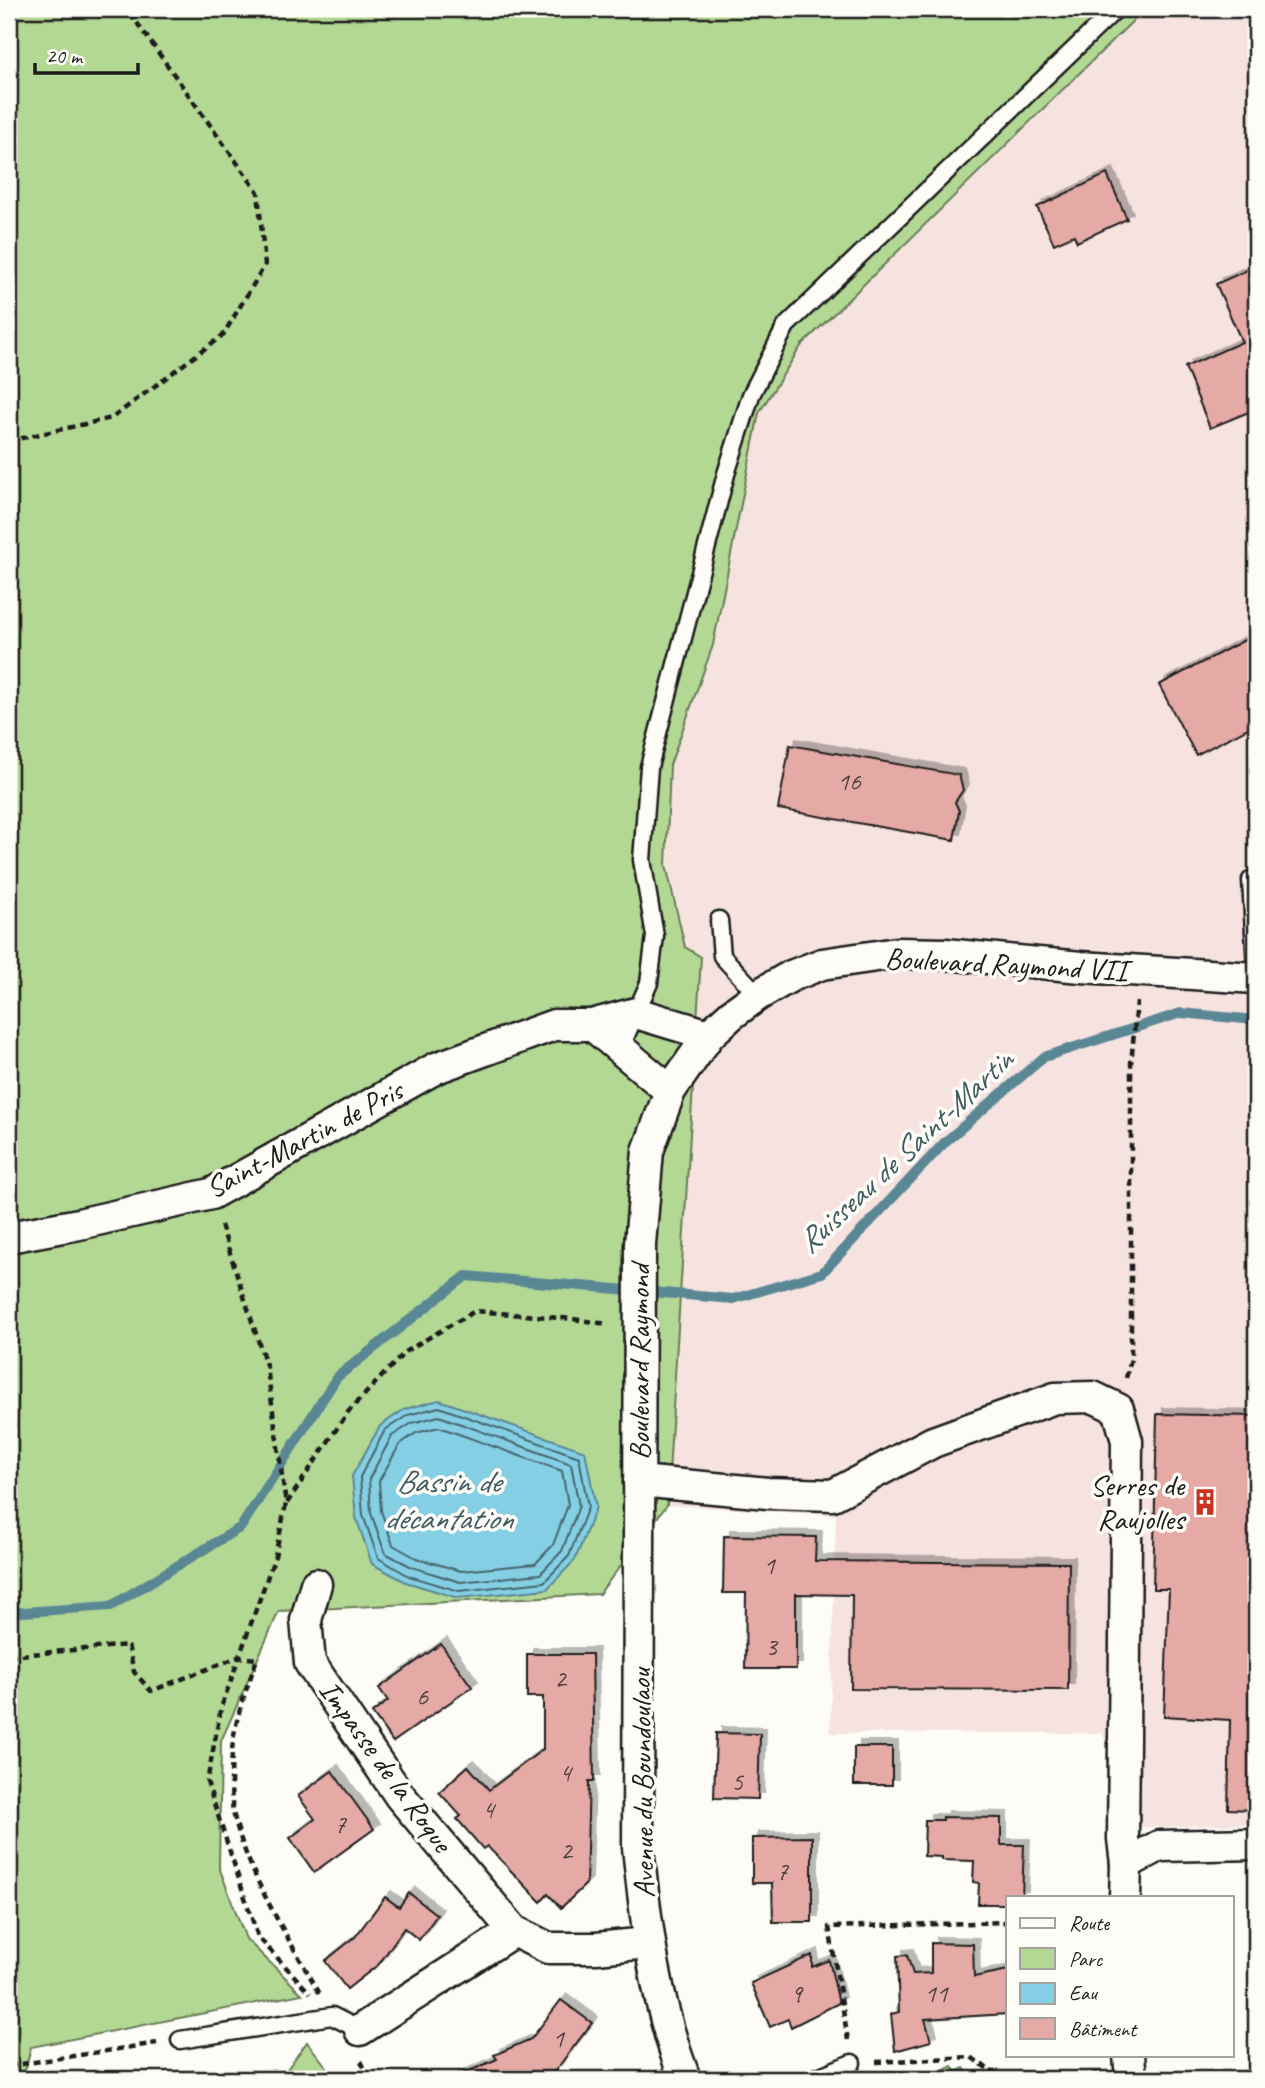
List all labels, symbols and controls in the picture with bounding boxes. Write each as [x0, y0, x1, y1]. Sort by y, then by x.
scale bar [35, 32, 138, 76]
text: 20 m [46, 43, 84, 69]
house number: 16 [837, 765, 862, 798]
street label: Boulevard Raymond VII [884, 939, 1134, 990]
water label: Ruisseau de Saint-Martin [788, 1038, 1024, 1262]
street label: Saint-Martin de Pris [199, 1070, 411, 1207]
street label: Boulevard Raymond [620, 1260, 658, 1460]
water label: Bassin de décantation [384, 1461, 515, 1539]
place label: Serres de Raujolles [1090, 1466, 1187, 1538]
building icon: Serres de Raujolles [1190, 1487, 1220, 1517]
house number: 1 [763, 1549, 776, 1582]
house number: 3 [765, 1630, 779, 1663]
house number: 2 [554, 1662, 568, 1695]
street label: Avenue du Boundoulaou [621, 1666, 663, 1898]
street label: Impasse de la Roque [311, 1673, 463, 1861]
house number: 6 [416, 1680, 429, 1713]
house number: 4 [559, 1756, 573, 1789]
house number: 5 [731, 1765, 744, 1798]
house number: 4 [482, 1793, 496, 1826]
house number: 7 [334, 1808, 347, 1841]
house number: 2 [560, 1834, 574, 1867]
house number: 7 [776, 1855, 789, 1888]
legend [1006, 1896, 1234, 2056]
text: Route [1069, 1910, 1110, 1936]
text: Parc [1069, 1946, 1104, 1972]
house number: 9 [790, 1977, 804, 2010]
house number: 11 [924, 1977, 949, 2010]
text: Eau [1069, 1980, 1098, 2006]
text: Bâtiment [1069, 2016, 1138, 2042]
house number: 1 [552, 2022, 565, 2055]

